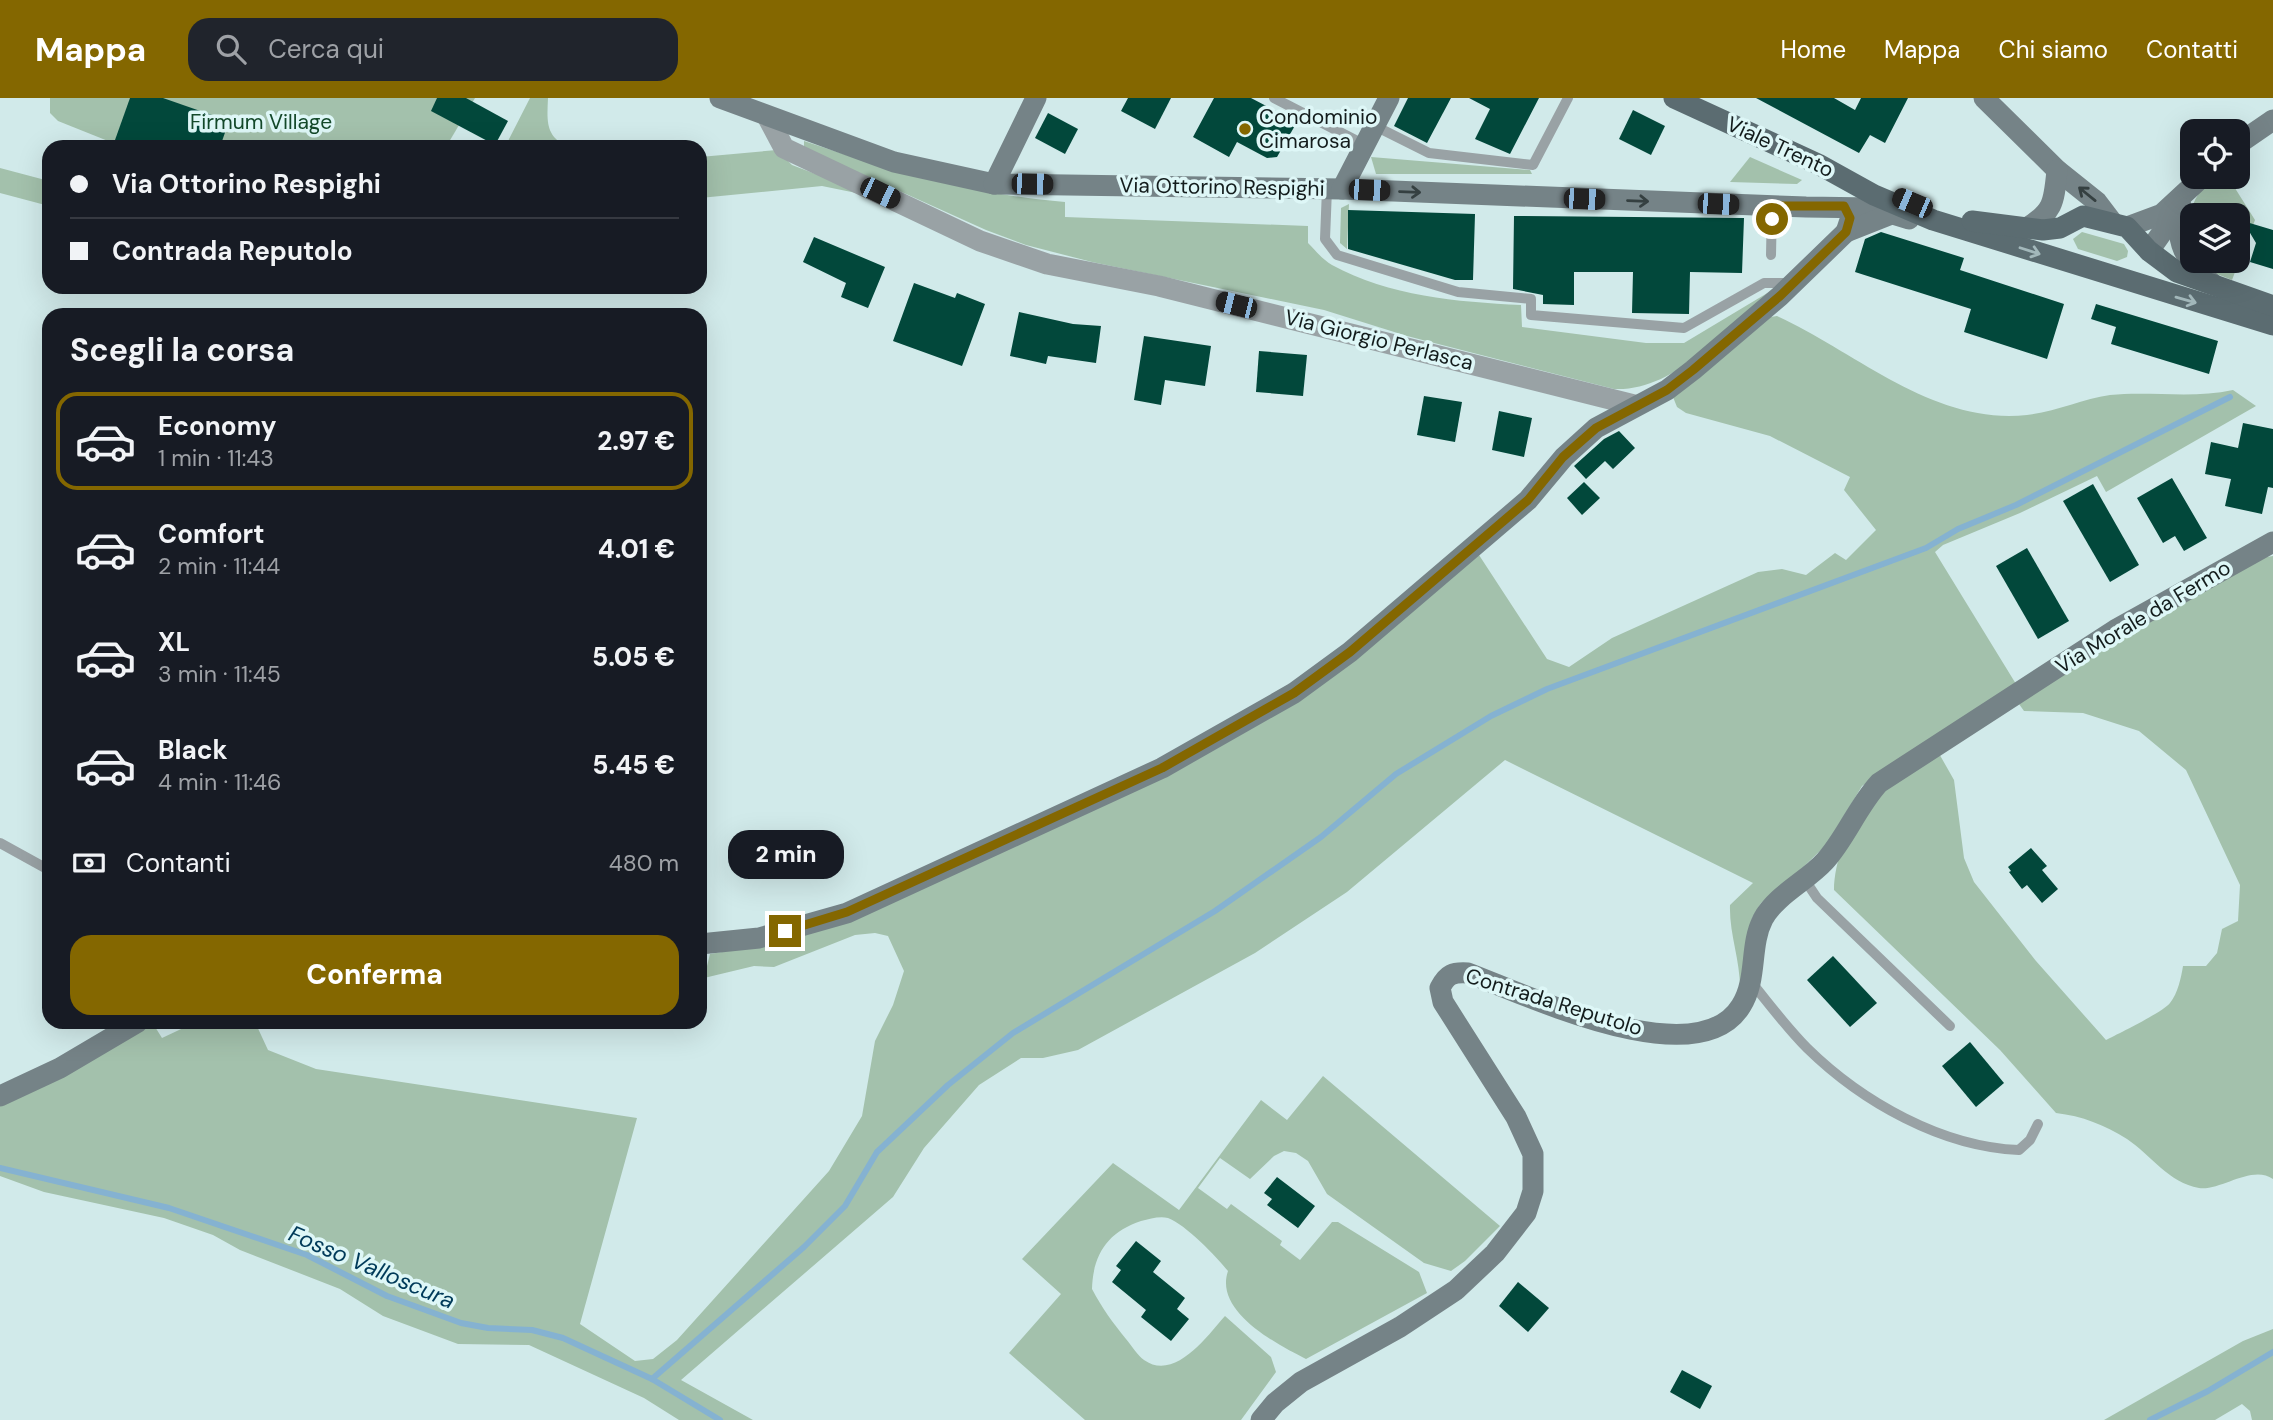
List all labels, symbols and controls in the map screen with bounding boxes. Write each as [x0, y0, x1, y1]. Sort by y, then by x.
search box [188, 18, 678, 81]
text: Mappa [35, 28, 146, 71]
icon: search [212, 30, 250, 68]
text: Cerca qui [268, 32, 384, 66]
text: Home [1780, 34, 1846, 65]
text: Mappa [1884, 34, 1960, 65]
text: Chi siamo [1998, 34, 2108, 65]
text: Contatti [2146, 34, 2238, 65]
place label: Condominio Cimarosa [1259, 103, 1377, 155]
park label: Firmum Village [190, 108, 332, 136]
street label: Viale Trento [1722, 110, 1838, 184]
map controls [2180, 119, 2250, 273]
button: locate [2180, 119, 2250, 189]
marker: Condominio Cimarosa [1237, 121, 1253, 137]
text: Via Ottorino Respighi [112, 167, 381, 201]
street label: Via Ottorino Respighi [1119, 171, 1325, 203]
car [1011, 173, 1054, 195]
car [857, 174, 904, 212]
car [1348, 179, 1391, 201]
one-way arrow [1399, 185, 1422, 199]
car [1889, 185, 1936, 221]
one-way arrow [2079, 187, 2097, 202]
car [1563, 188, 1606, 210]
car [1697, 193, 1740, 215]
one-way arrow [1626, 194, 1649, 207]
route start [1756, 203, 1788, 235]
button: layers [2180, 203, 2250, 273]
text: Contrada Reputolo [112, 234, 353, 268]
one-way arrow [2019, 245, 2041, 258]
car [1214, 290, 1259, 320]
one-way arrow [2175, 294, 2197, 307]
street label: Via Giorgio Perlasca [1282, 303, 1476, 377]
text: Scegli la corsa [70, 329, 294, 371]
text: Economy [158, 409, 276, 443]
icon: car [74, 410, 137, 473]
text: 2.97 € [597, 424, 675, 458]
text: 1 min · 11:43 [158, 443, 274, 473]
text: Comfort [158, 517, 264, 551]
icon: car [74, 518, 137, 581]
text: 4.01 € [598, 532, 675, 566]
text: 2 min · 11:44 [158, 551, 280, 581]
street label: Via Morale da Fermo [2050, 554, 2236, 680]
text: XL [158, 625, 190, 659]
icon: car [74, 626, 137, 689]
text: 5.05 € [592, 640, 675, 674]
text: 3 min · 11:45 [158, 659, 281, 689]
text: Black [158, 733, 228, 767]
icon: car [74, 734, 137, 797]
text: 5.45 € [592, 748, 675, 782]
text: 4 min · 11:46 [158, 767, 282, 797]
callout: 2 min [727, 830, 843, 878]
text: 2 min [755, 839, 817, 869]
icon: cash [70, 844, 108, 882]
text: Contanti [126, 846, 231, 880]
text: 480 m [609, 848, 679, 878]
route end [769, 915, 801, 947]
button: Conferma [70, 935, 679, 1015]
street label: Contrada Reputolo [1462, 962, 1646, 1042]
water label: Fosso Valloscura [284, 1218, 460, 1316]

